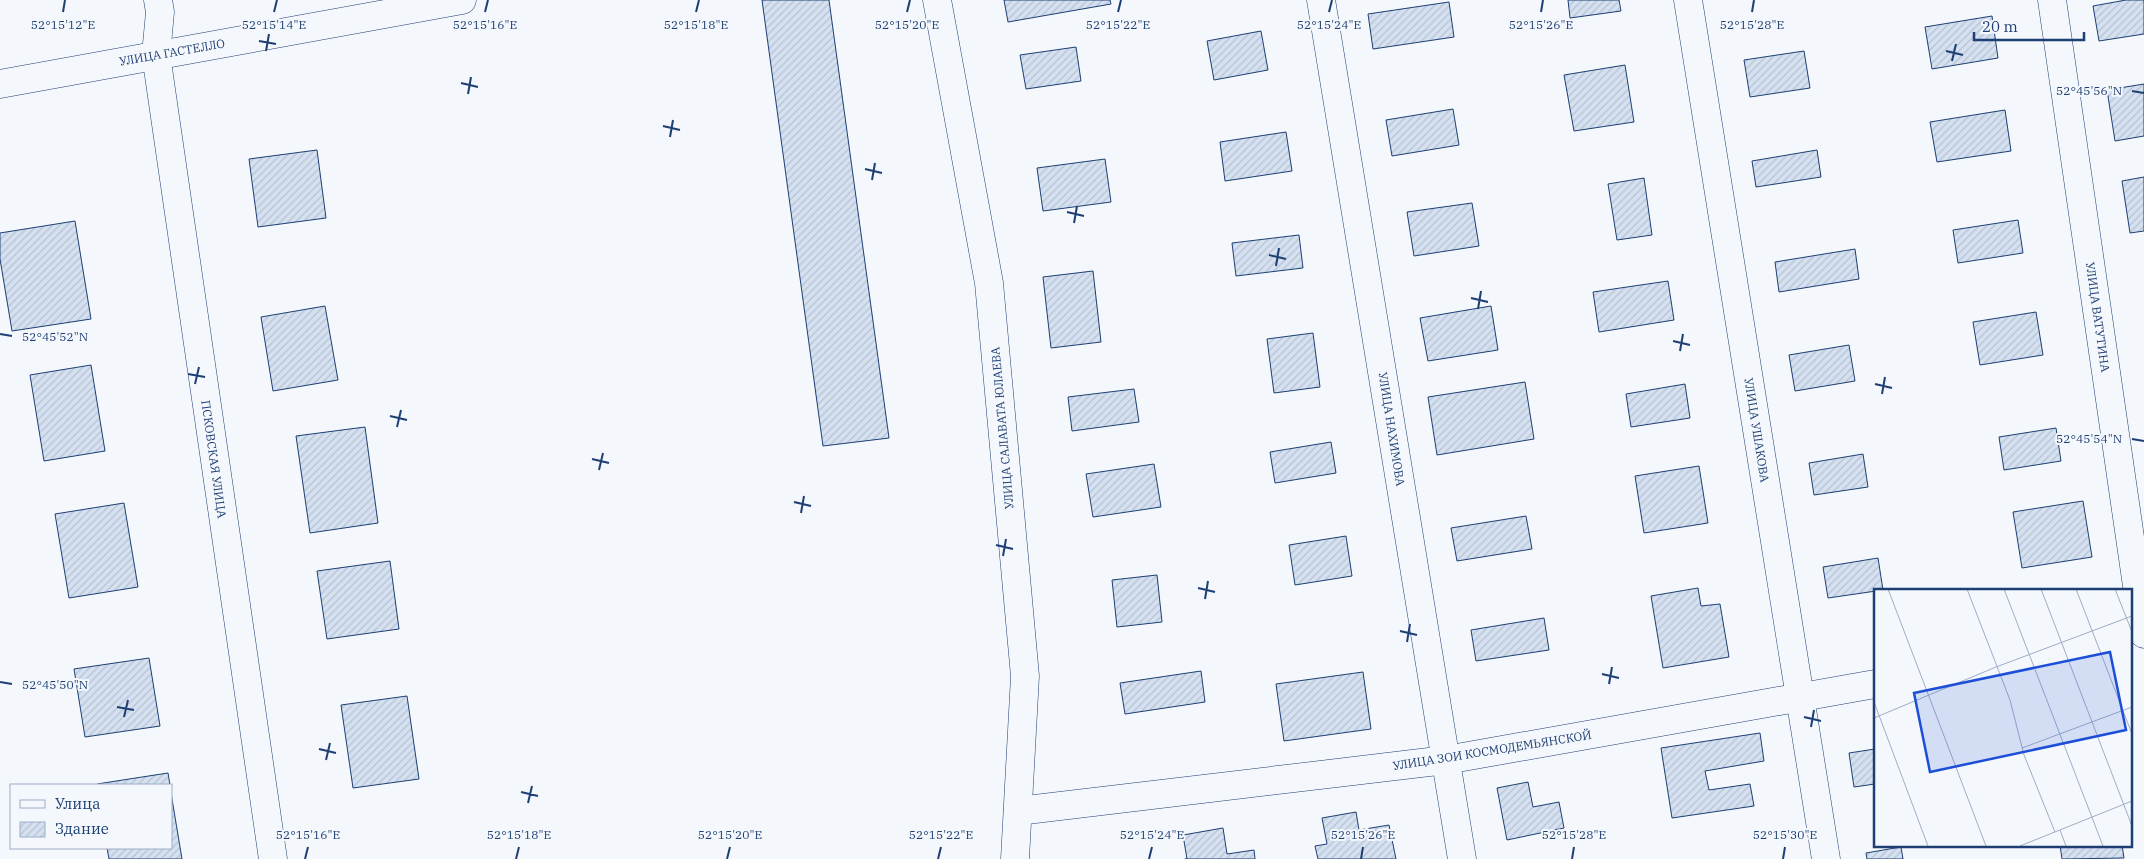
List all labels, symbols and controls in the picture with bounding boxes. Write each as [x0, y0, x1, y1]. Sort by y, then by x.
scale bar [1974, 10, 2084, 42]
text: 52°15'12"E [31, 17, 95, 32]
text: 52°15'14"E [242, 17, 306, 32]
text: 52°15'16"E [453, 17, 517, 32]
text: 52°15'18"E [664, 17, 728, 32]
text: 52°15'20"E [875, 17, 939, 32]
text: 52°15'22"E [1086, 17, 1150, 32]
text: 52°15'24"E [1297, 17, 1361, 32]
text: 52°15'26"E [1509, 17, 1573, 32]
text: 52°15'28"E [1720, 17, 1784, 32]
text: 20 m [1982, 17, 2018, 36]
street label: УЛИЦА ГАСТЕЛЛО [118, 35, 226, 69]
text: 52°45'56"N [2056, 83, 2122, 98]
street label: УЛИЦА ВАТУТИНА [2083, 261, 2113, 374]
text: 52°45'52"N [22, 329, 88, 344]
street label: УЛИЦА САЛАВАТА ЮЛАЕВА [987, 346, 1017, 510]
street label: УЛИЦА НАХИМОВА [1376, 371, 1409, 488]
street label: УЛИЦА УШАКОВА [1741, 377, 1773, 484]
street label: ПСКОВСКАЯ УЛИЦА [198, 399, 230, 520]
text: 52°45'54"N [2056, 431, 2122, 446]
inset map [1874, 589, 2132, 846]
text: 52°45'50"N [22, 677, 88, 692]
street label: УЛИЦА ЗОИ КОСМОДЕМЬЯНСКОЙ [1392, 727, 1592, 773]
legend [10, 784, 172, 849]
text: Улица [55, 794, 100, 813]
text: Здание [55, 819, 109, 838]
text: 52°15'16"E [276, 827, 340, 842]
text: 52°15'18"E [487, 827, 551, 842]
text: 52°15'20"E [698, 827, 762, 842]
text: 52°15'22"E [909, 827, 973, 842]
text: 52°15'24"E [1120, 827, 1184, 842]
text: 52°15'26"E [1331, 827, 1395, 842]
text: 52°15'28"E [1542, 827, 1606, 842]
text: 52°15'30"E [1753, 827, 1817, 842]

